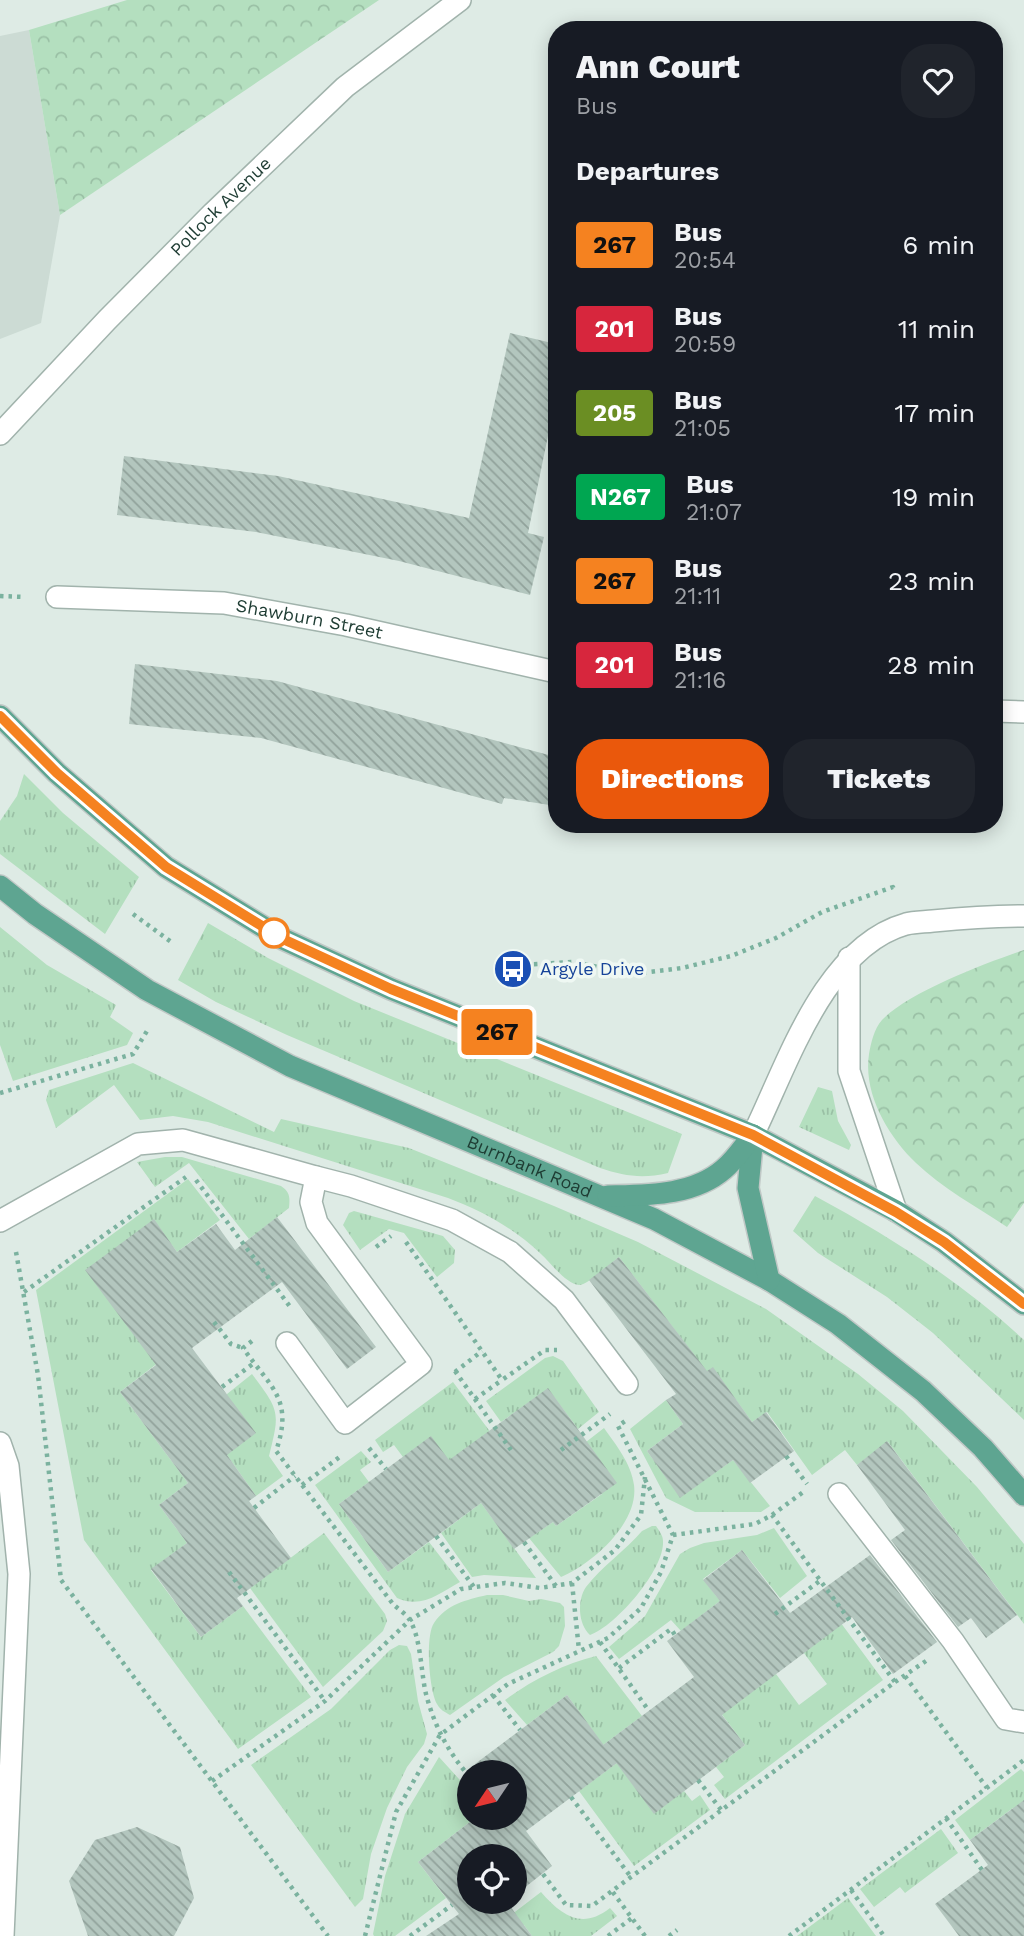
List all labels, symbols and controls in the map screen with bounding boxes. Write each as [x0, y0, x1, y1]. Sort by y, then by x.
button: heart [901, 44, 975, 118]
text: Ann Court [576, 47, 740, 86]
text: Bus [576, 93, 617, 120]
street label: Pollock Avenue [166, 152, 275, 260]
text: Departures [576, 156, 719, 186]
text: Bus [674, 217, 722, 247]
text: 6 min [903, 230, 975, 260]
text: 267 [593, 231, 636, 259]
text: 20:54 [674, 247, 736, 274]
text: Bus [674, 301, 722, 331]
text: 11 min [898, 314, 975, 344]
text: 201 [594, 315, 635, 343]
text: 20:59 [674, 331, 736, 358]
text: Bus [674, 385, 722, 415]
text: 17 min [894, 398, 975, 428]
text: 205 [593, 399, 636, 427]
text: 21:05 [674, 415, 731, 442]
text: Bus [686, 469, 734, 499]
text: 19 min [892, 482, 975, 512]
text: N267 [590, 483, 651, 511]
text: 21:07 [686, 499, 742, 526]
text: Bus [674, 553, 722, 583]
text: 23 min [888, 566, 975, 596]
text: 267 [593, 567, 636, 595]
text: 21:11 [674, 583, 721, 610]
street label: Shawburn Street [234, 594, 385, 643]
text: Bus [674, 637, 722, 667]
text: 28 min [887, 650, 975, 680]
text: 201 [594, 651, 635, 679]
text: 21:16 [674, 667, 726, 694]
button: Directions [576, 739, 769, 819]
button: Tickets [783, 739, 975, 819]
unlabelled marker [259, 918, 289, 948]
bus stop icon: Argyle Drive [492, 948, 534, 990]
place label: Argyle Drive [540, 958, 644, 979]
line badge: 267 [457, 1009, 537, 1055]
text: 267 [475, 1018, 519, 1046]
street label: Burnbank Road [464, 1131, 596, 1202]
north arrow [457, 1760, 527, 1830]
map controls [457, 1760, 527, 1914]
button: locate [457, 1844, 527, 1914]

